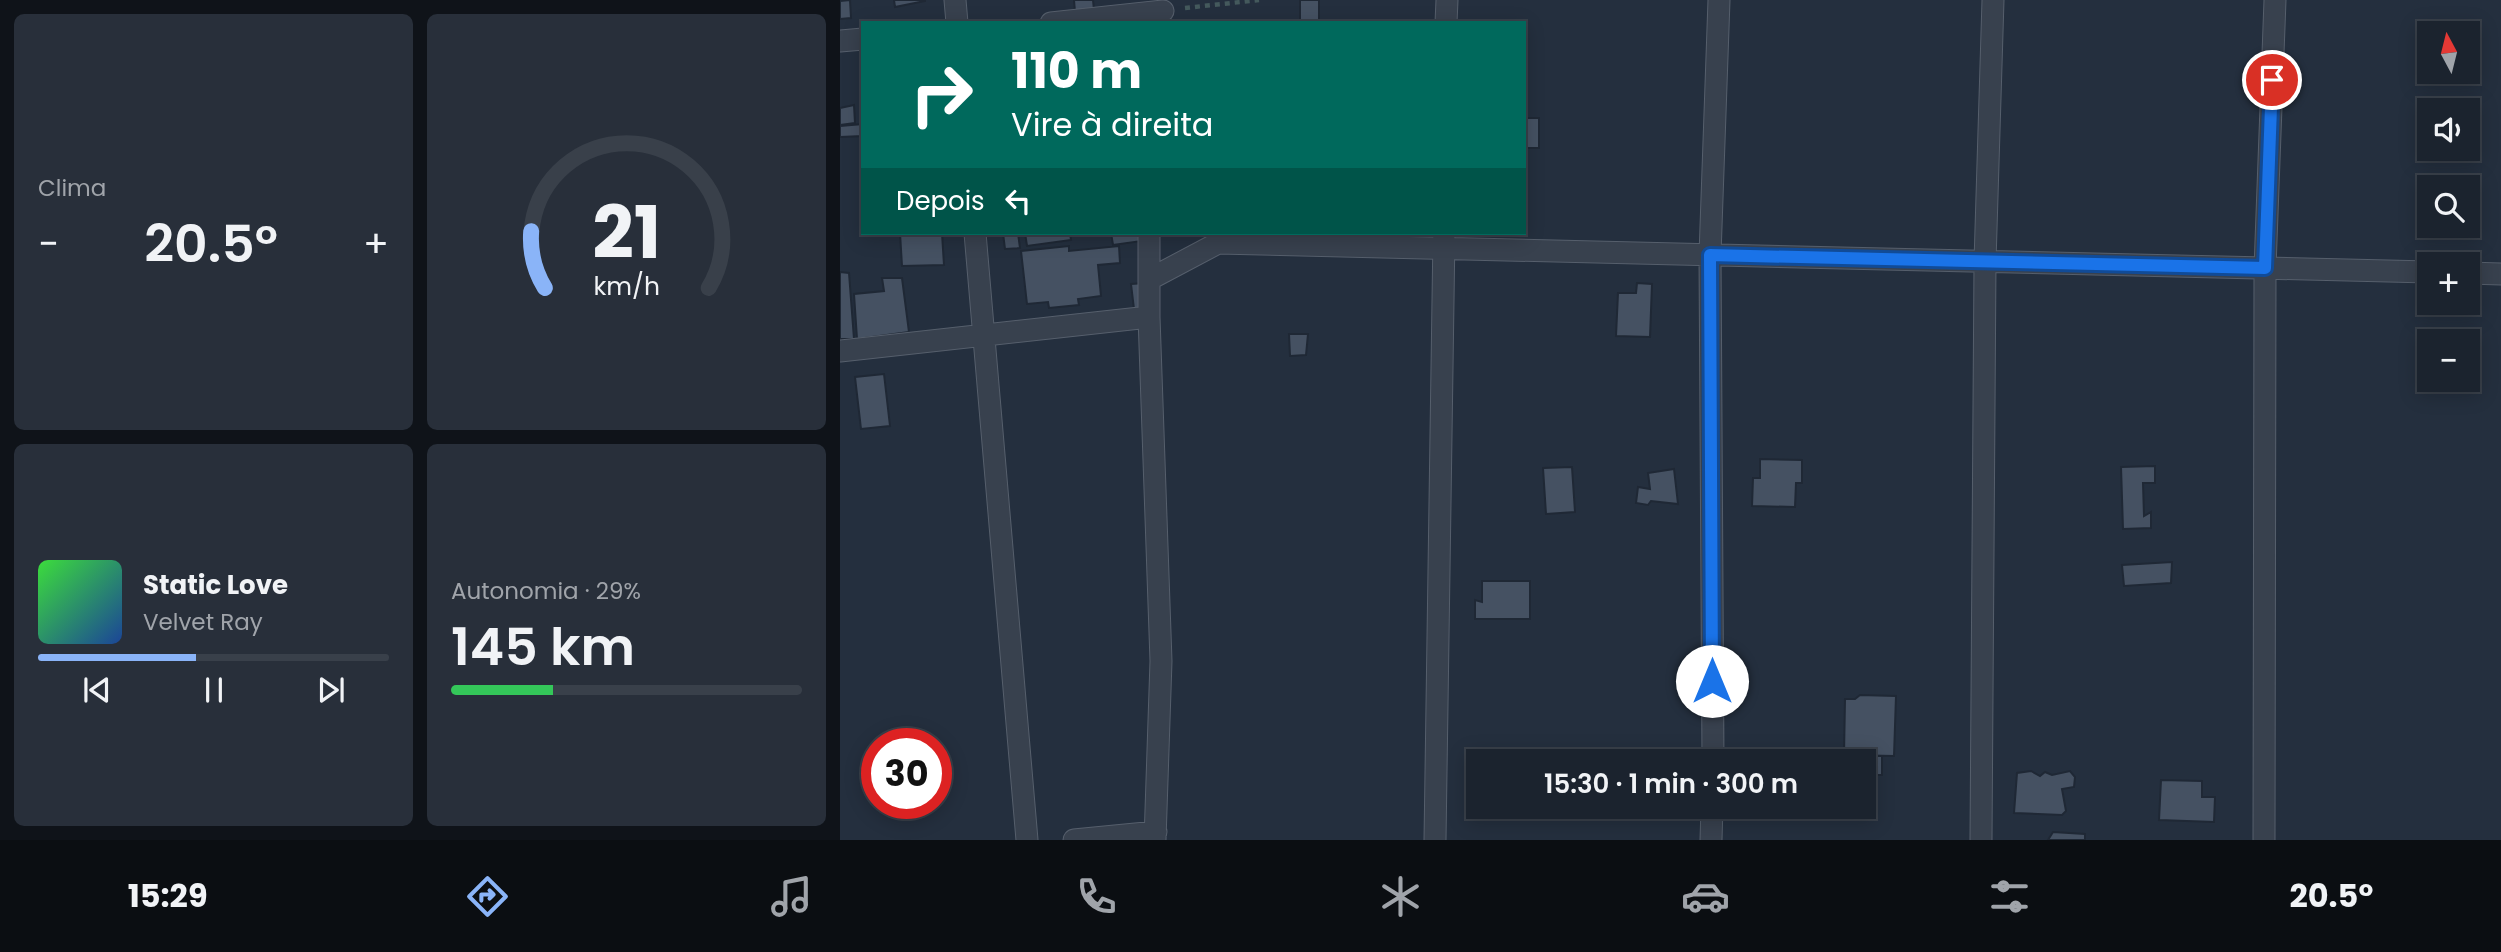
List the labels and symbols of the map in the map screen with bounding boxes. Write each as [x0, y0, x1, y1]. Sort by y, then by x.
north arrow [2417, 21, 2480, 84]
pin [2242, 50, 2302, 110]
position arrow [1675, 644, 1749, 718]
speed limit sign: 30 [861, 728, 952, 819]

